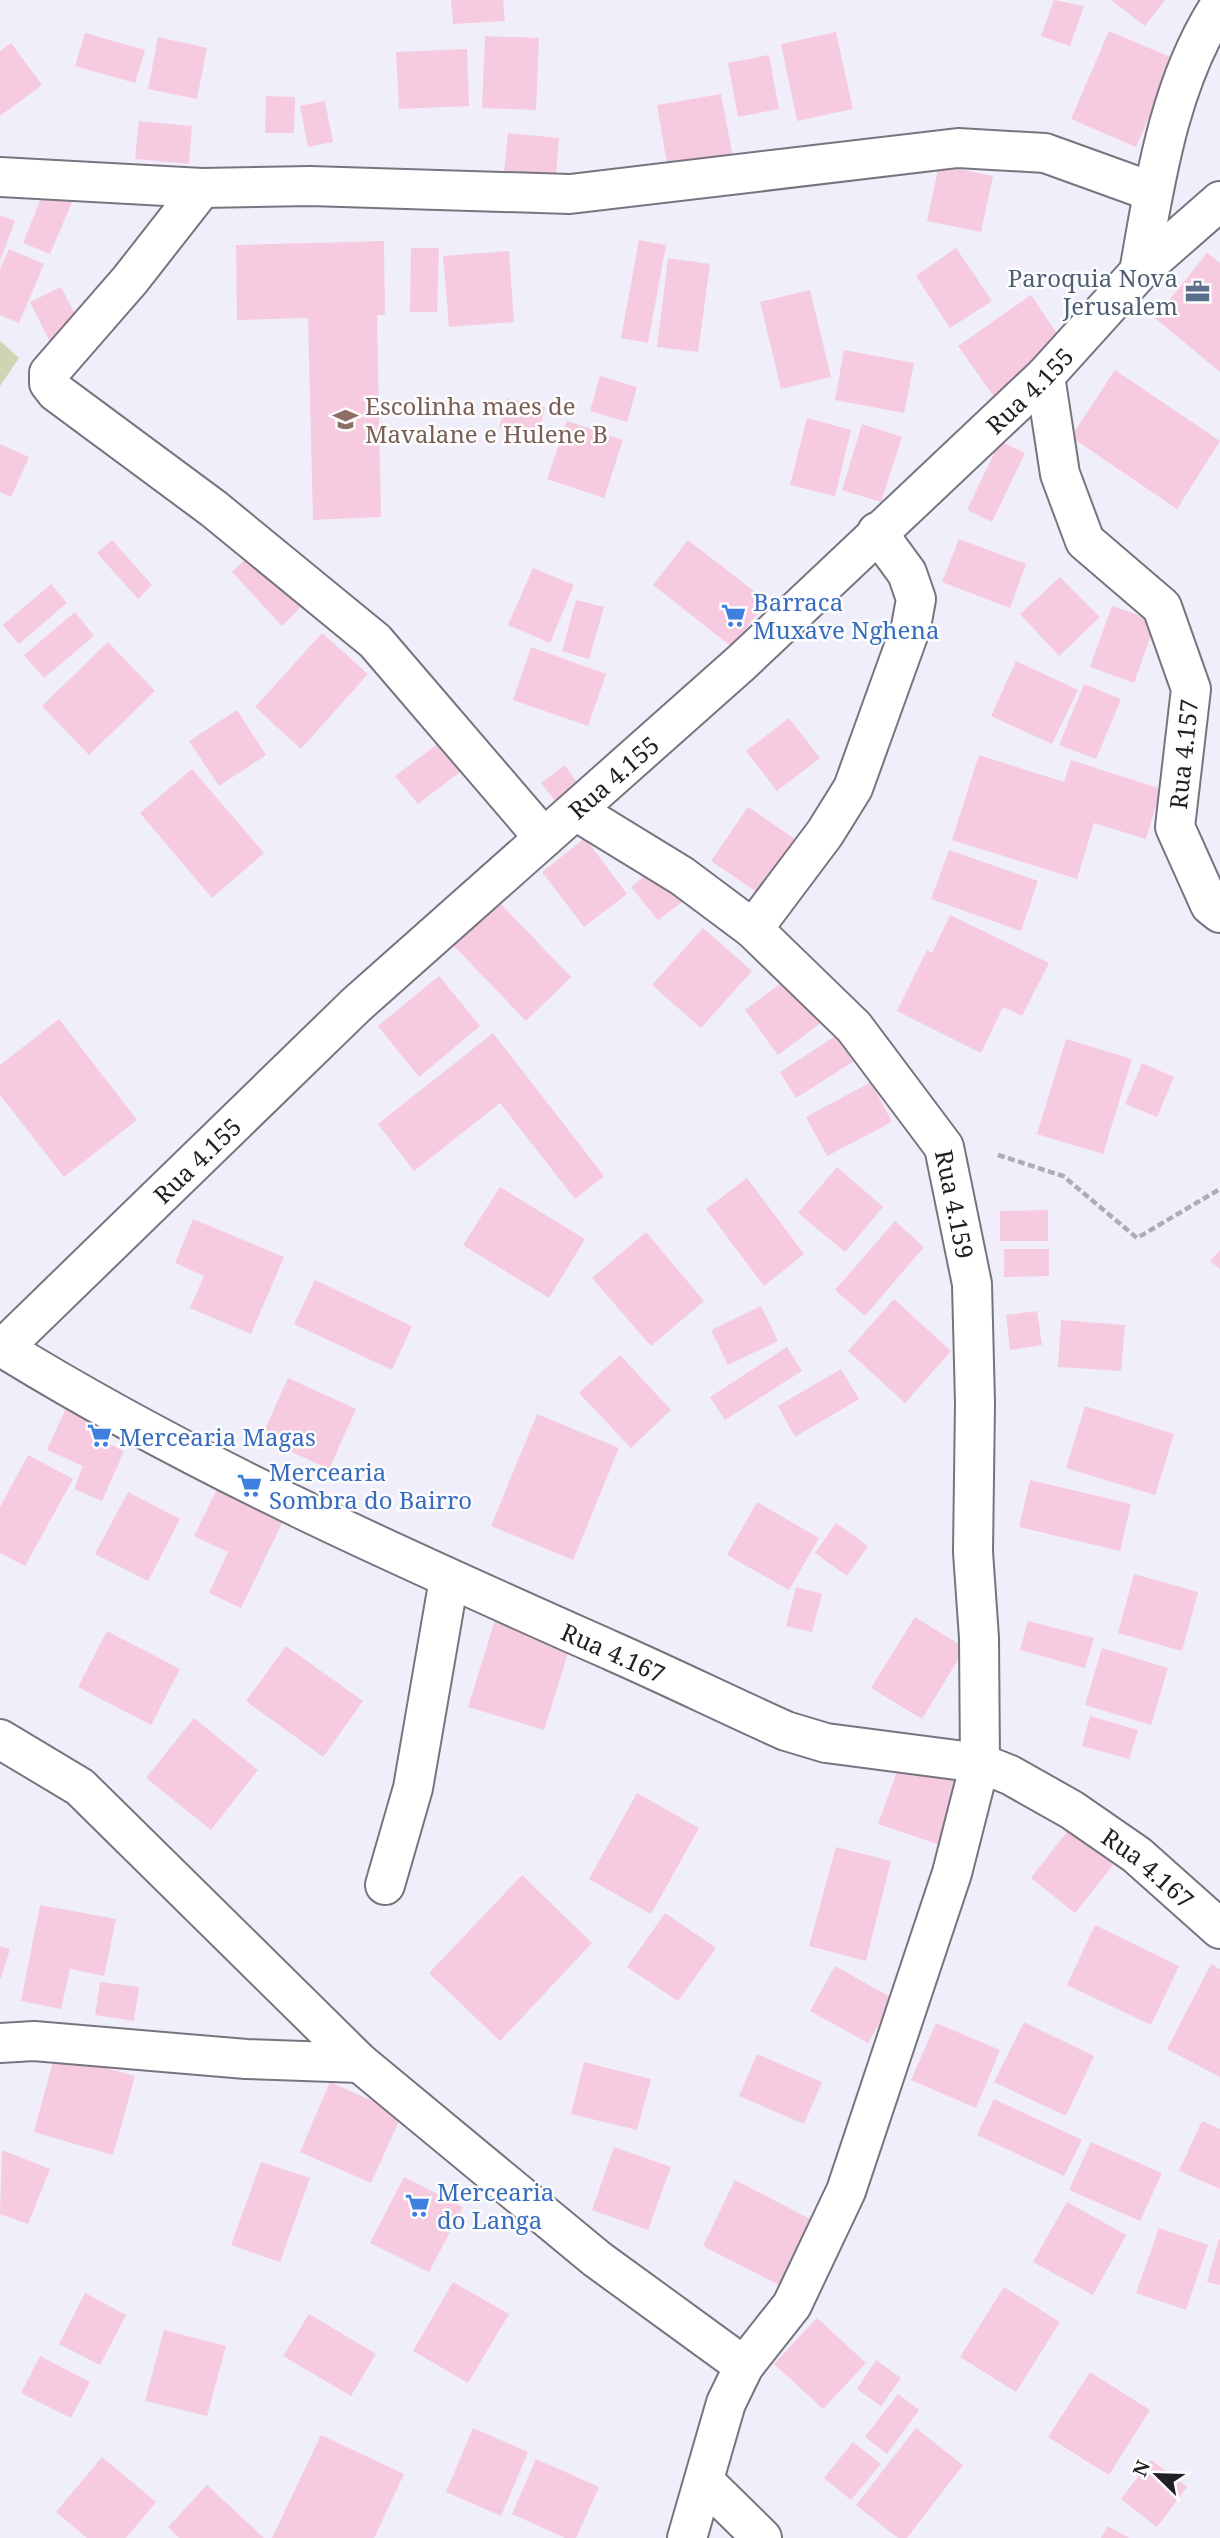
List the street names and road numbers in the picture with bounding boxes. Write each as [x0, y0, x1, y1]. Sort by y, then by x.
street label: Rua 4.155 [978, 340, 1080, 440]
street label: Rua 4.157 [1161, 697, 1205, 811]
street label: Rua 4.155 [561, 728, 665, 826]
street label: Rua 4.155 [146, 1110, 248, 1210]
street label: Rua 4.159 [928, 1147, 983, 1262]
street label: Rua 4.167 [556, 1614, 671, 1689]
street label: Rua 4.167 [1096, 1819, 1202, 1915]

